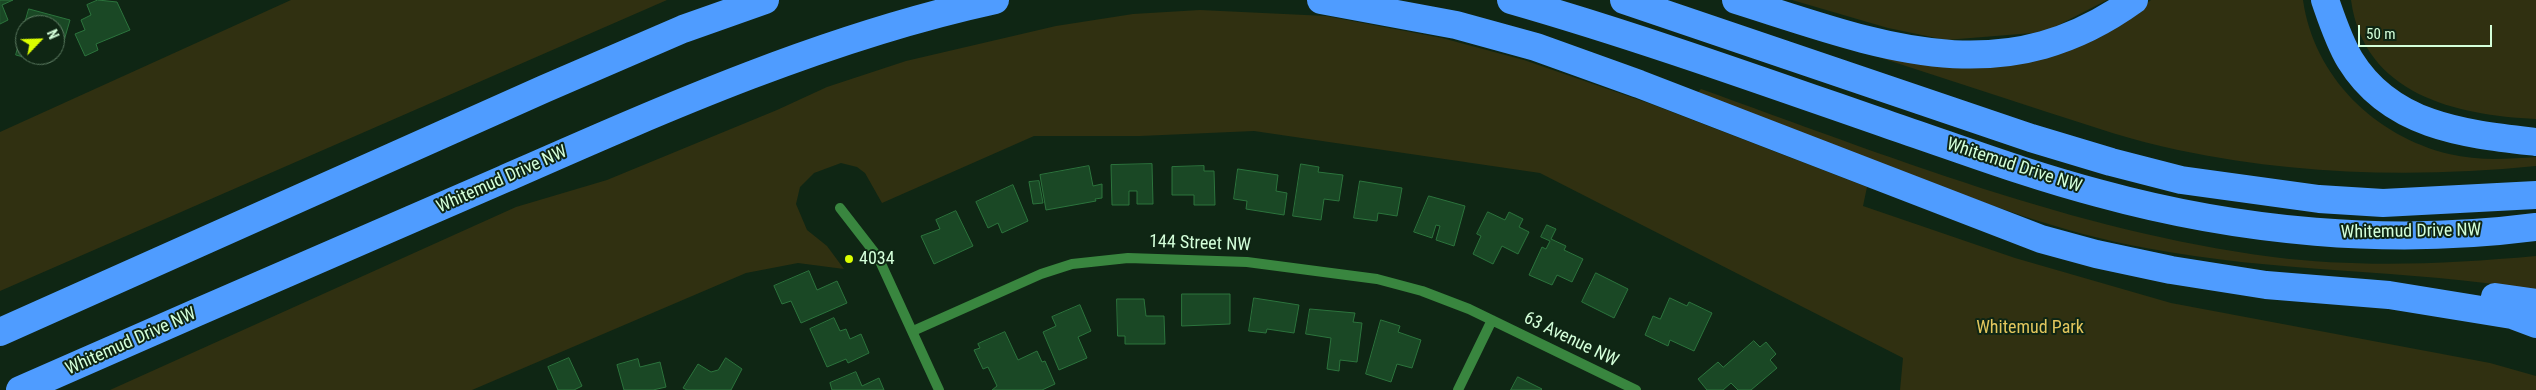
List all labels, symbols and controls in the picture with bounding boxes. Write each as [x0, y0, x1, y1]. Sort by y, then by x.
north arrow [15, 15, 65, 65]
scale bar [2361, 15, 2495, 47]
text: 50 m [2366, 25, 2396, 43]
text: N [44, 27, 62, 41]
street label: Whitemud Drive NW [1944, 134, 2084, 198]
street label: Whitemud Drive NW [433, 142, 571, 218]
street label: Whitemud Drive NW [2341, 220, 2481, 244]
street label: 144 Street NW [1149, 231, 1251, 257]
place label: 4034 [859, 248, 895, 270]
marker: 4034 [843, 253, 855, 265]
street label: Whitemud Drive NW [62, 304, 200, 380]
street label: 63 Avenue NW [1520, 308, 1622, 372]
park label: Whitemud Park [1976, 317, 2084, 339]

